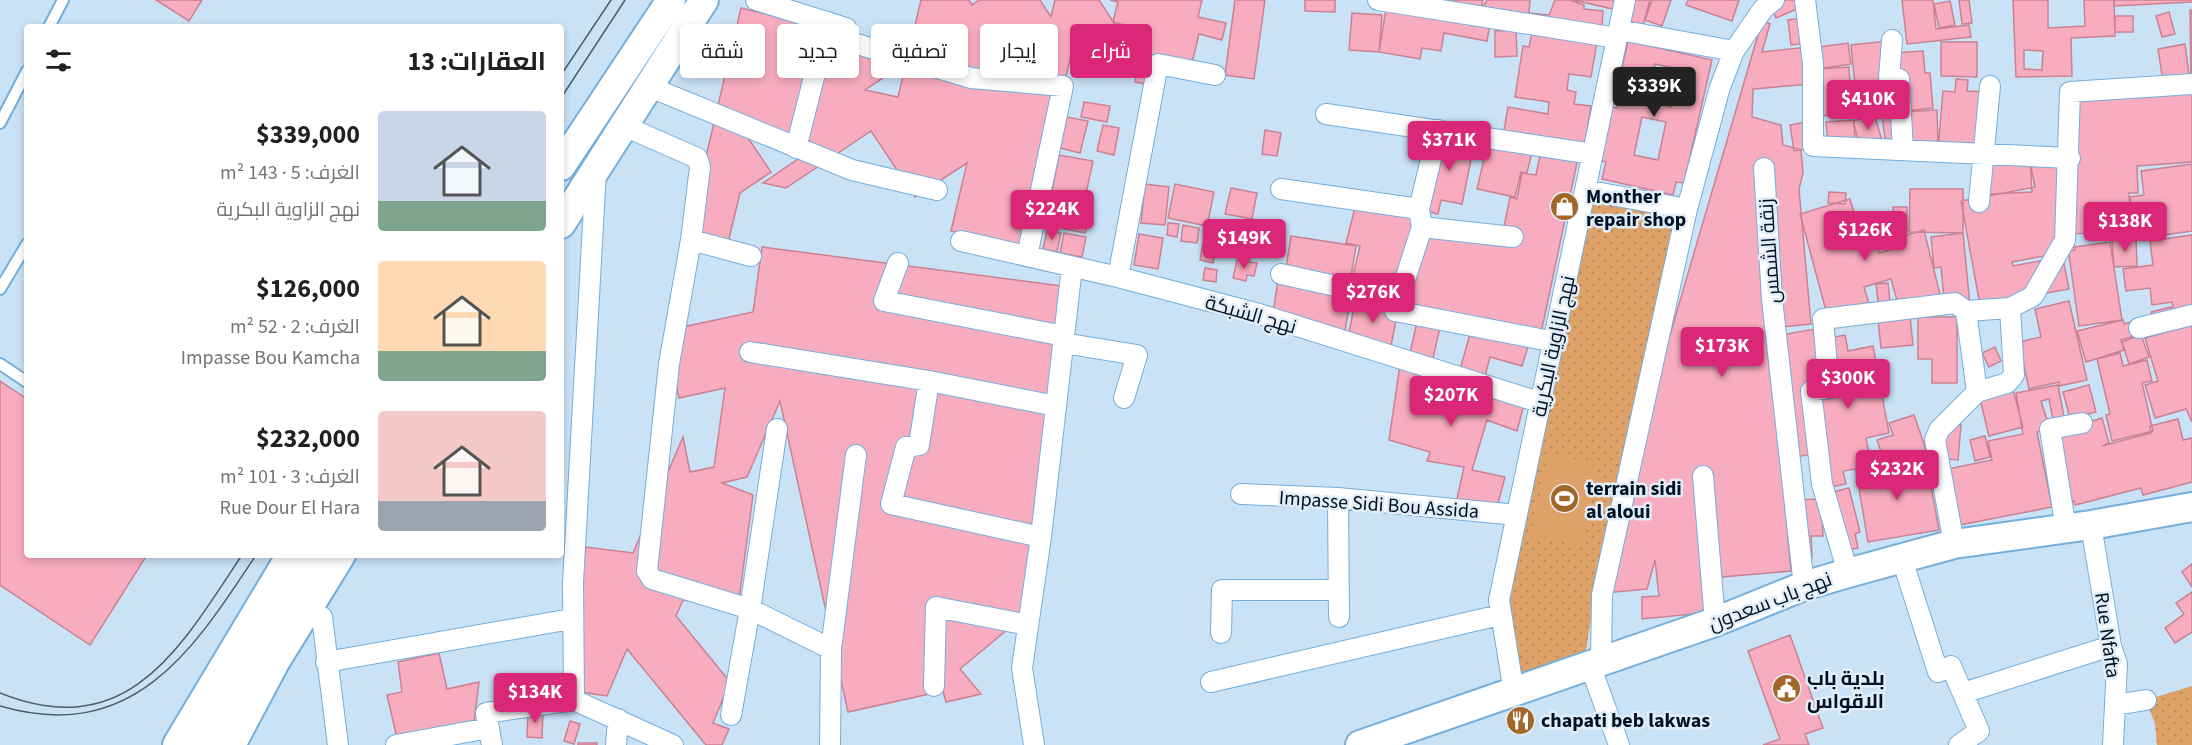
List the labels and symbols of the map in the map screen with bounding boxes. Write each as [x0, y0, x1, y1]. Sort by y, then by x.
pin: $339K [1612, 67, 1696, 118]
pin: $410K [1826, 80, 1910, 131]
pin: $371K [1407, 121, 1491, 172]
place label: Monther repair shop [1586, 183, 1686, 234]
pin: $224K [1010, 190, 1094, 241]
shop icon: Monther repair shop [1549, 191, 1581, 223]
street label: زنقة الشمس [1752, 197, 1788, 305]
pin: $138K [2083, 202, 2167, 253]
pin: $126K [1823, 211, 1907, 262]
pin: $149K [1202, 219, 1286, 270]
pin: $276K [1331, 273, 1415, 324]
street label: نهج الزاوية البكرية [1525, 273, 1583, 419]
street label: نهج الشبكة [1202, 289, 1300, 341]
pin: $173K [1680, 327, 1764, 378]
pin: $300K [1806, 359, 1890, 410]
pin: $207K [1409, 376, 1493, 427]
pin: $232K [1855, 450, 1939, 501]
place label: terrain sidi al aloui [1586, 475, 1682, 526]
sports icon: terrain sidi al aloui [1549, 483, 1581, 515]
street label: Impasse Sidi Bou Assida [1278, 484, 1480, 526]
street label: نهج باب سعدون [1705, 566, 1836, 638]
street label: Rue Nfafta [2087, 591, 2127, 680]
place label: بلدية باب الاقواس [1807, 665, 1885, 716]
pin: $134K [493, 673, 577, 724]
public building icon: بلدية باب الاقواس [1770, 673, 1802, 705]
restaurant icon: chapati beb lakwas [1504, 704, 1536, 736]
place label: chapati beb lakwas [1541, 707, 1710, 735]

